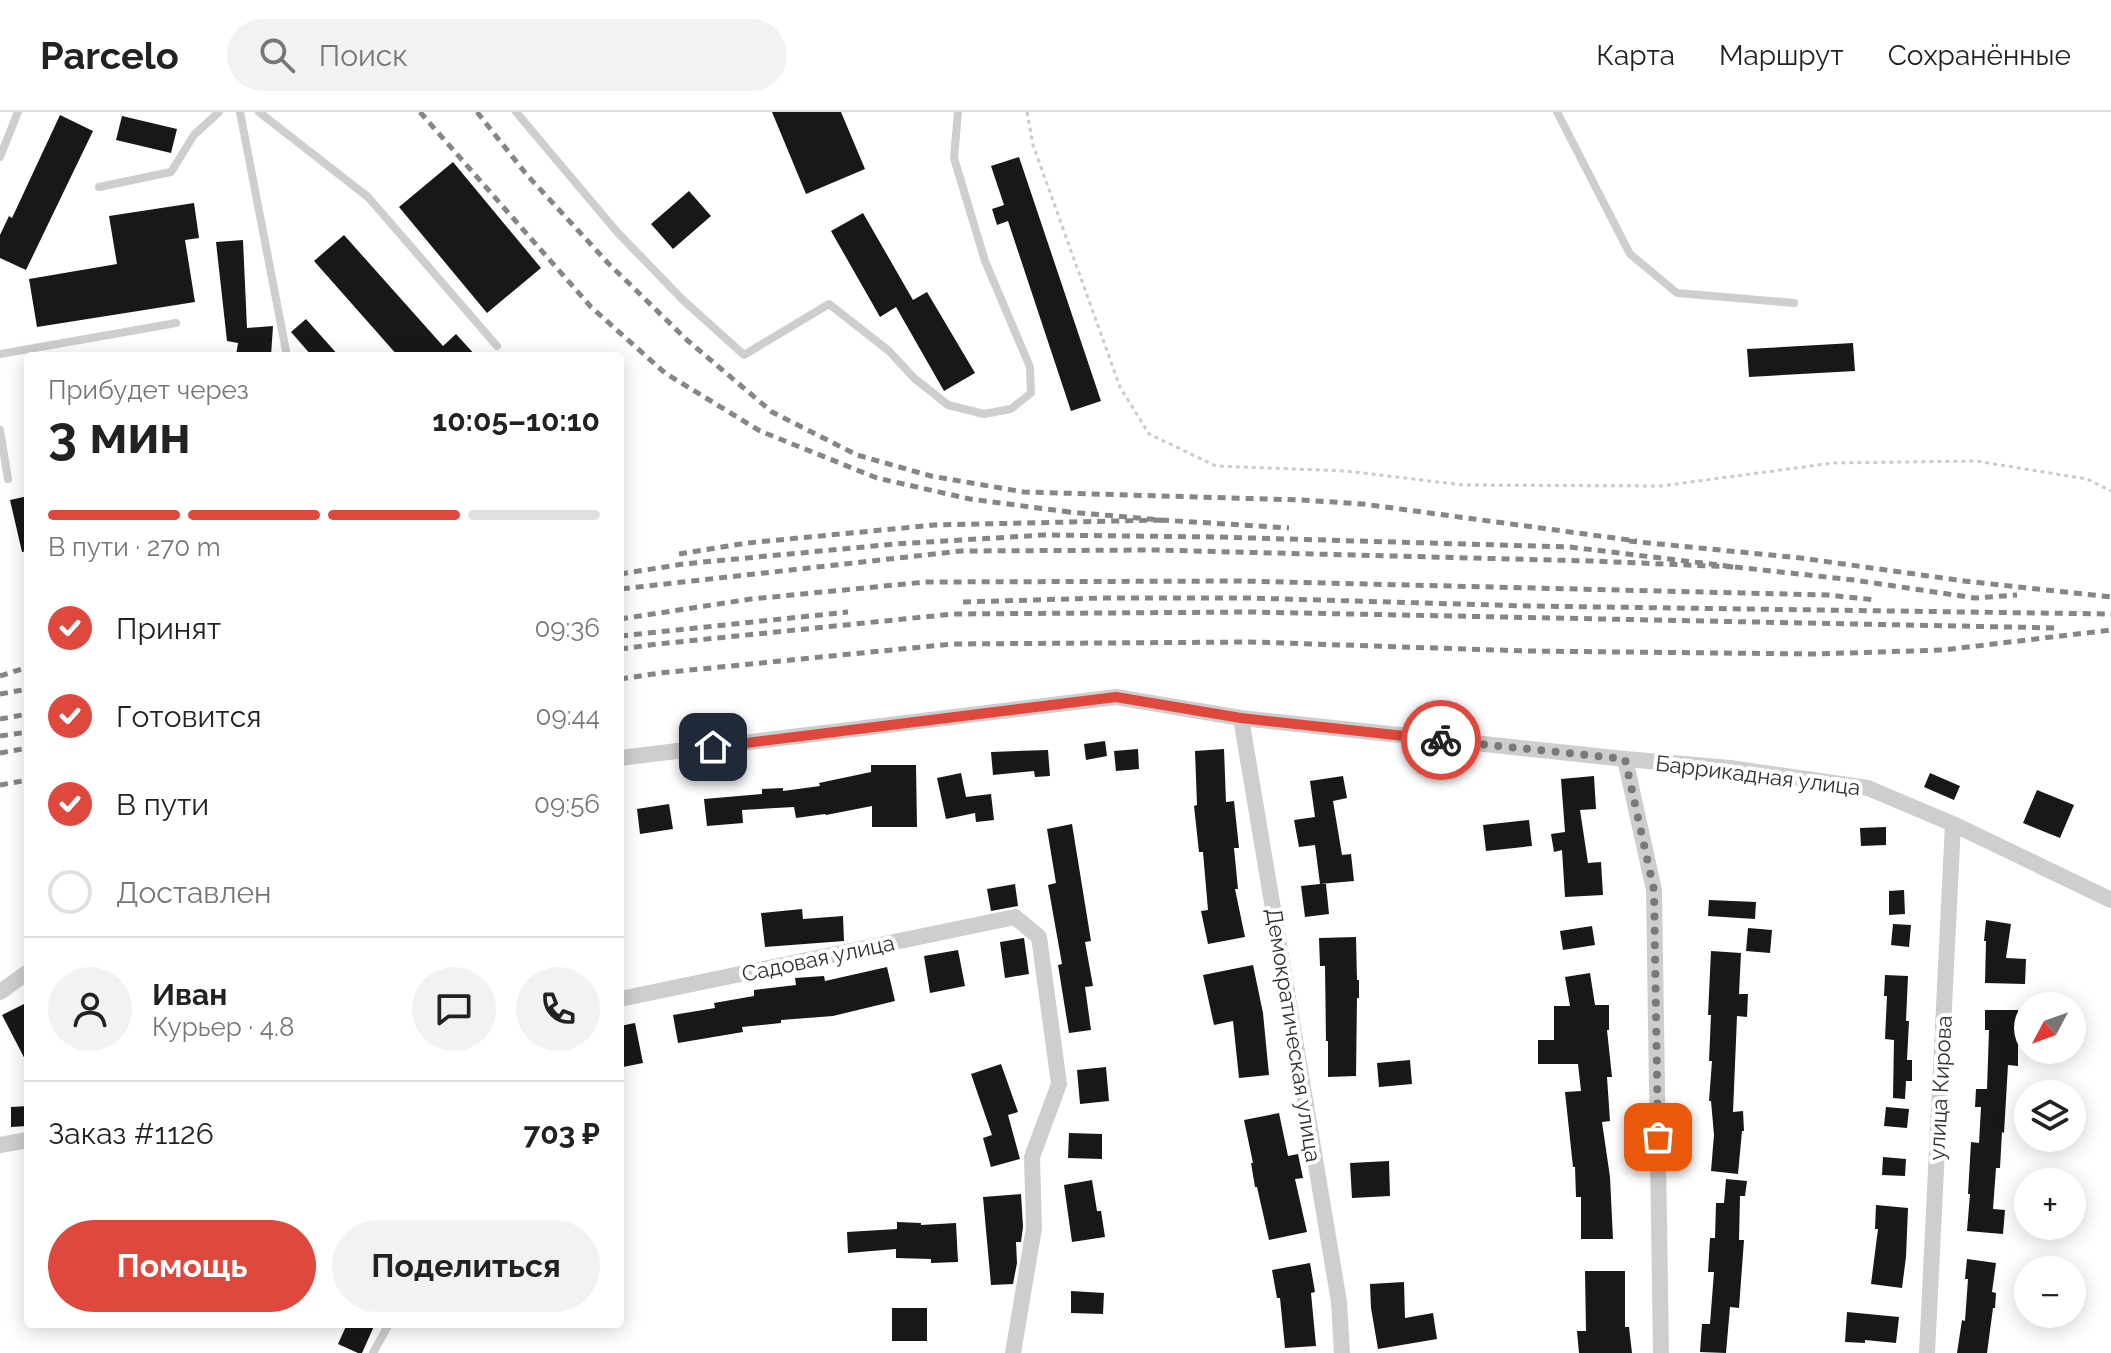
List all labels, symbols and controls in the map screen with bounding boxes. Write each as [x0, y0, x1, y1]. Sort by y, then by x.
search box [227, 19, 787, 91]
text: Parcelo [40, 33, 179, 78]
icon: search [255, 33, 299, 77]
text: Поиск [319, 38, 408, 73]
text: Карта [1596, 39, 1675, 72]
text: Маршрут [1719, 39, 1844, 72]
text: Сохранённые [1888, 39, 2071, 72]
text: Прибудет через [48, 375, 249, 405]
text: 10:05–10:10 [432, 403, 600, 438]
text: 3 мин [48, 404, 191, 465]
text: В пути · 270 m [48, 532, 221, 562]
icon: check [48, 606, 92, 650]
text: Принят [116, 611, 221, 646]
text: 09:36 [534, 613, 600, 643]
icon: check [48, 694, 92, 738]
text: Готовится [116, 699, 262, 734]
courier [1401, 700, 1481, 780]
text: 09:44 [536, 701, 600, 731]
pin [679, 713, 747, 781]
icon: bike [1419, 718, 1463, 762]
icon: home [691, 725, 735, 769]
street label: Баррикадная улица [1654, 750, 1862, 800]
icon: check [48, 782, 92, 826]
text: В пути [116, 787, 209, 822]
text: 09:56 [534, 789, 600, 819]
text: Доставлен [116, 875, 272, 910]
street label: Демократическая улица [1261, 906, 1327, 1164]
street label: Садовая улица [739, 929, 897, 987]
button: person [48, 967, 132, 1051]
button: chat [412, 967, 496, 1051]
button: phone [516, 967, 600, 1051]
text: Иван [152, 977, 227, 1012]
north arrow [2014, 992, 2086, 1064]
map controls [2014, 992, 2086, 1328]
text: Курьер · 4.8 [152, 1012, 294, 1042]
street label: улица Кирова [1923, 1015, 1957, 1161]
button: layers [2014, 1080, 2086, 1152]
pin [1624, 1103, 1692, 1171]
icon: bag [1636, 1115, 1680, 1159]
text: Заказ #1126 [48, 1116, 214, 1151]
text: 703 ₽ [523, 1116, 600, 1151]
button: + [2014, 1168, 2086, 1240]
button: Помощь [48, 1220, 316, 1312]
button: Поделиться [332, 1220, 600, 1312]
button: − [2014, 1256, 2086, 1328]

